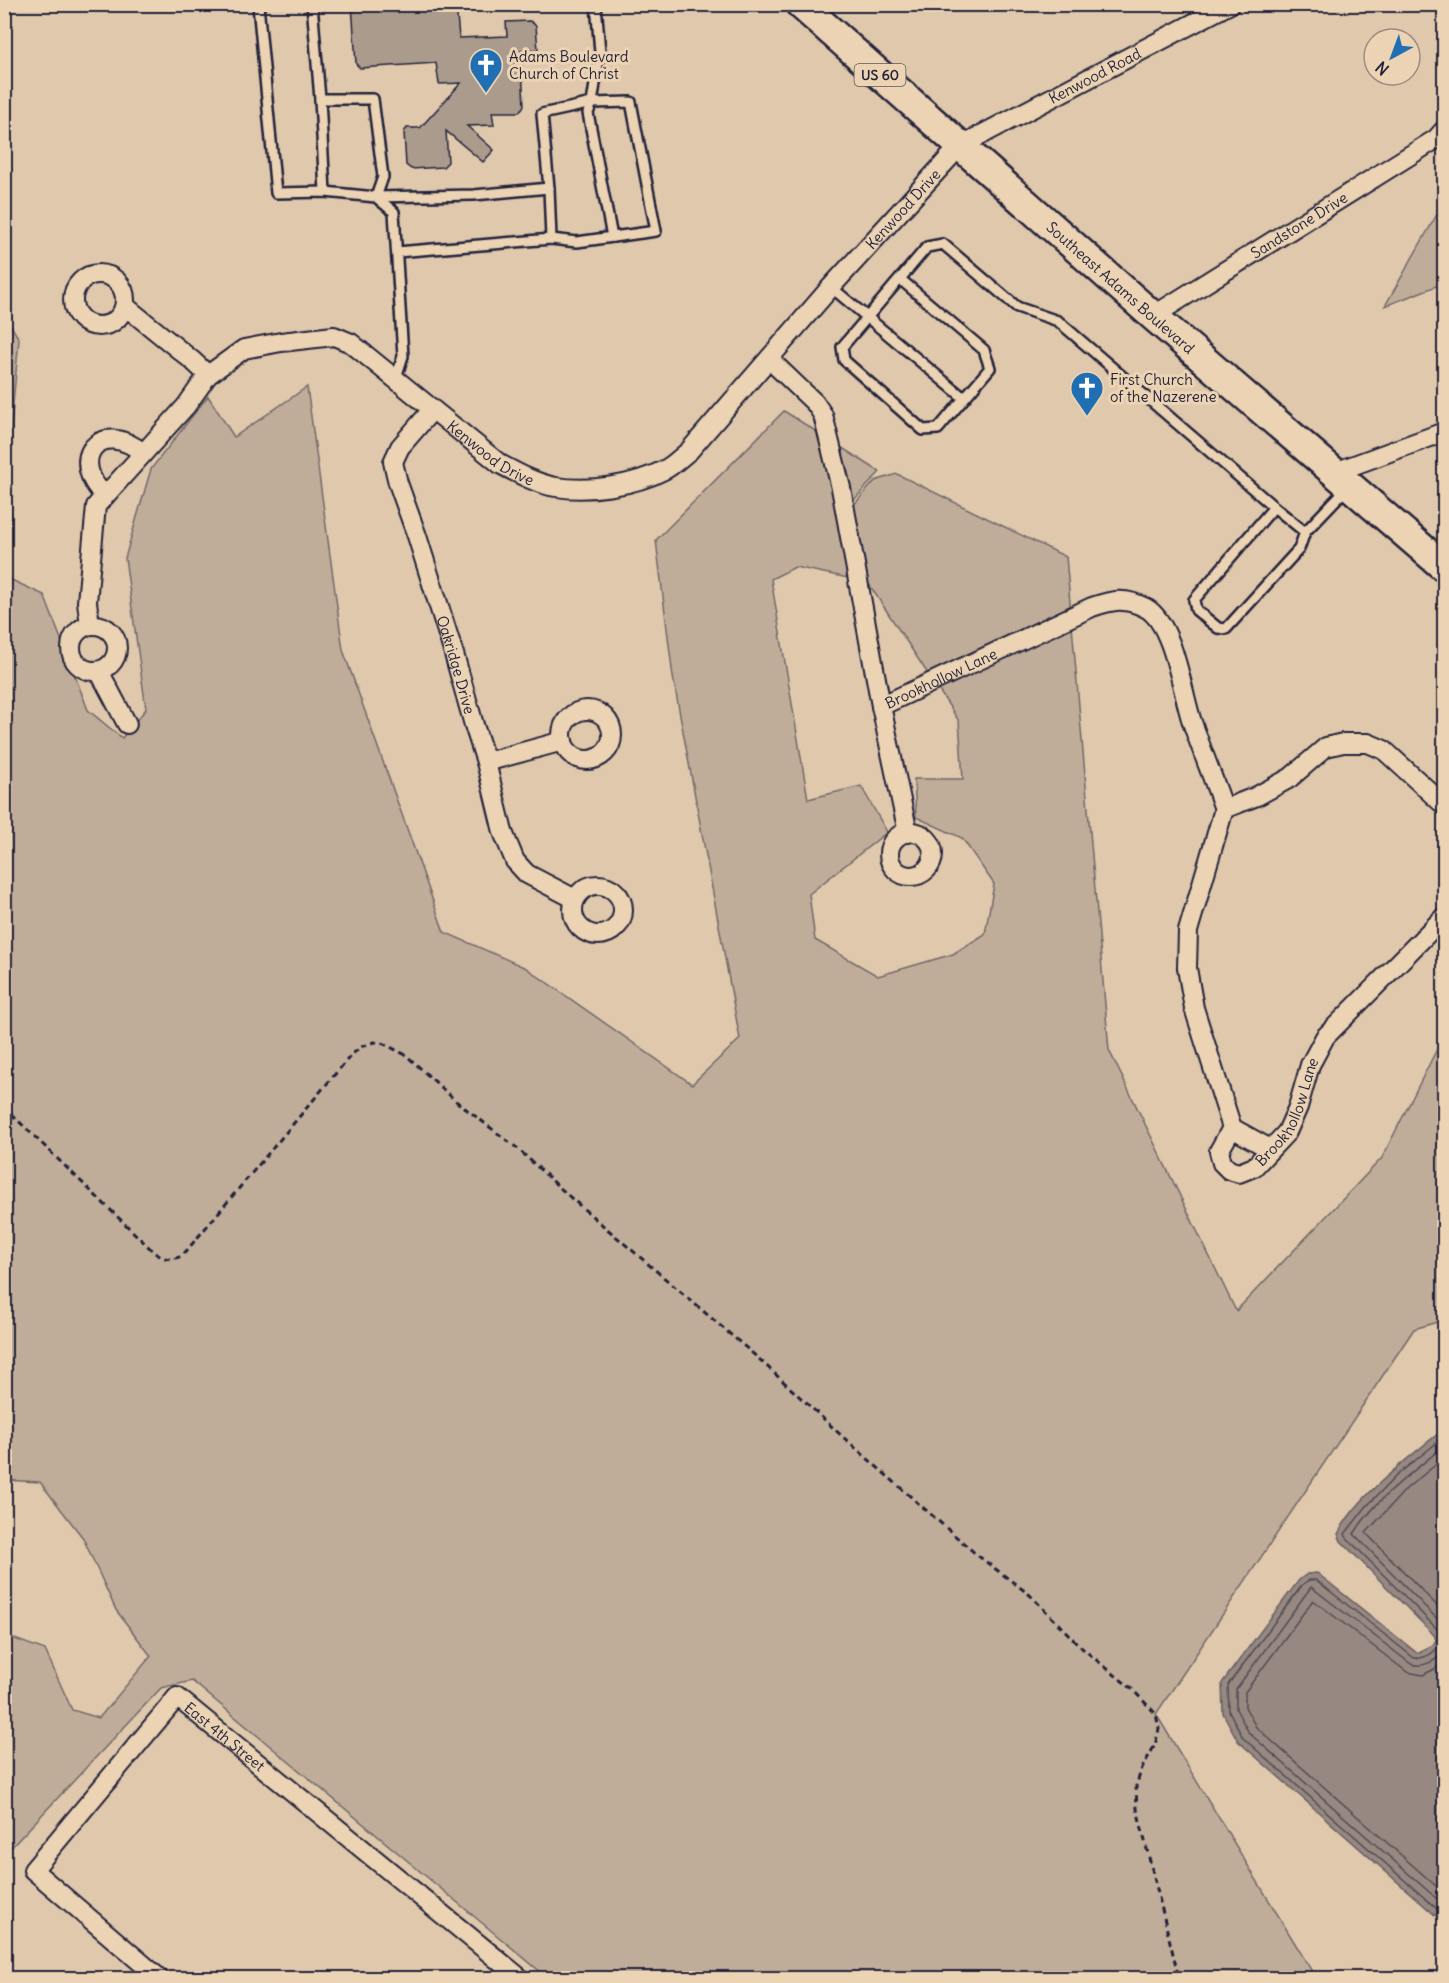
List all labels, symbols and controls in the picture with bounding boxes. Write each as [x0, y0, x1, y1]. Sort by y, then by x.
north arrow [1362, 27, 1422, 87]
street label: Kenwood Road [1045, 43, 1144, 107]
church icon: Adams Boulevard Church of Christ [468, 47, 504, 94]
place label: Adams Boulevard Church of Christ [509, 47, 629, 83]
text: N [1371, 57, 1393, 79]
road number: US 60 [854, 64, 906, 86]
street label: Kenwood Drive [861, 165, 944, 253]
street label: Sandstone Drive [1247, 187, 1351, 262]
street label: Southeast Adams Boulevard [1043, 217, 1199, 358]
church icon: First Church of the Nazerene [1069, 370, 1105, 417]
place label: First Church of the Nazerene [1110, 370, 1217, 406]
street label: Kenwood Drive [444, 416, 537, 489]
street label: Oakridge Drive [433, 613, 480, 716]
street label: Brookhollow Lane [882, 644, 1000, 712]
street label: Brookhollow Lane [1251, 1054, 1322, 1170]
street label: East 4th Street [181, 1698, 269, 1775]

